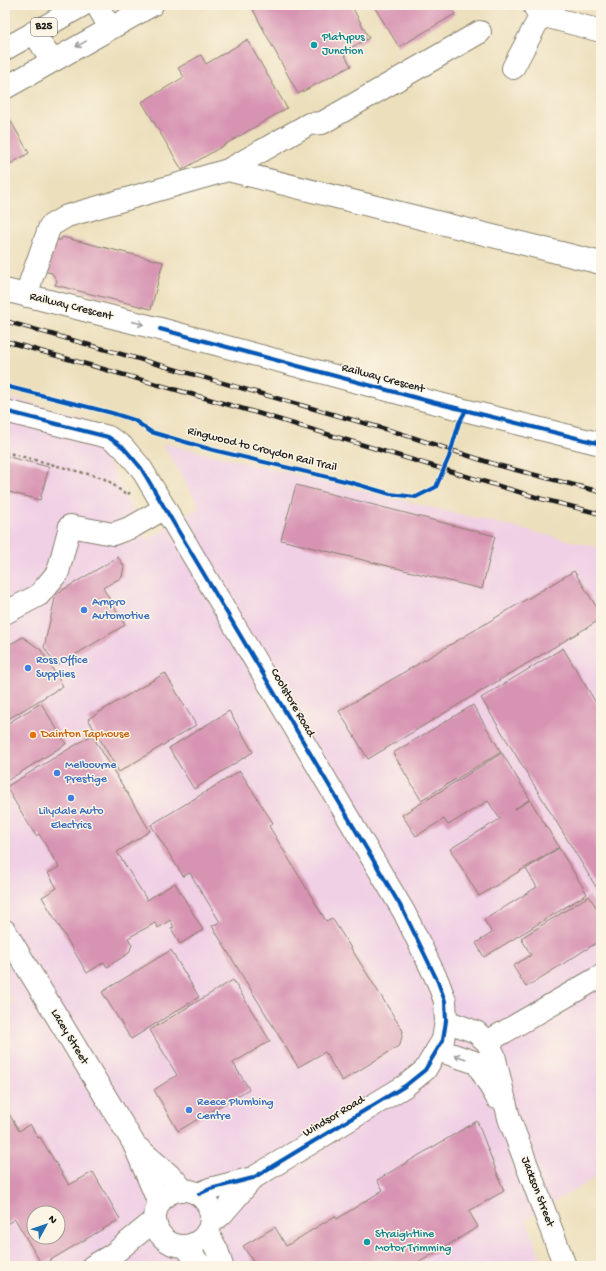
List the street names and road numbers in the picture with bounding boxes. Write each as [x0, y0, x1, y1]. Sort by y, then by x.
road number: B25 [31, 18, 57, 36]
street label: Railway Crescent [28, 290, 115, 324]
street label: Railway Crescent [340, 361, 427, 397]
street label: Ringwood to Croydon Rail Trail [186, 425, 339, 475]
street label: Coolstore Road [267, 666, 318, 741]
street label: Lacey Street [47, 1007, 92, 1068]
street label: Windsor Road [301, 1093, 368, 1141]
street label: Jackson Street [517, 1155, 557, 1230]

